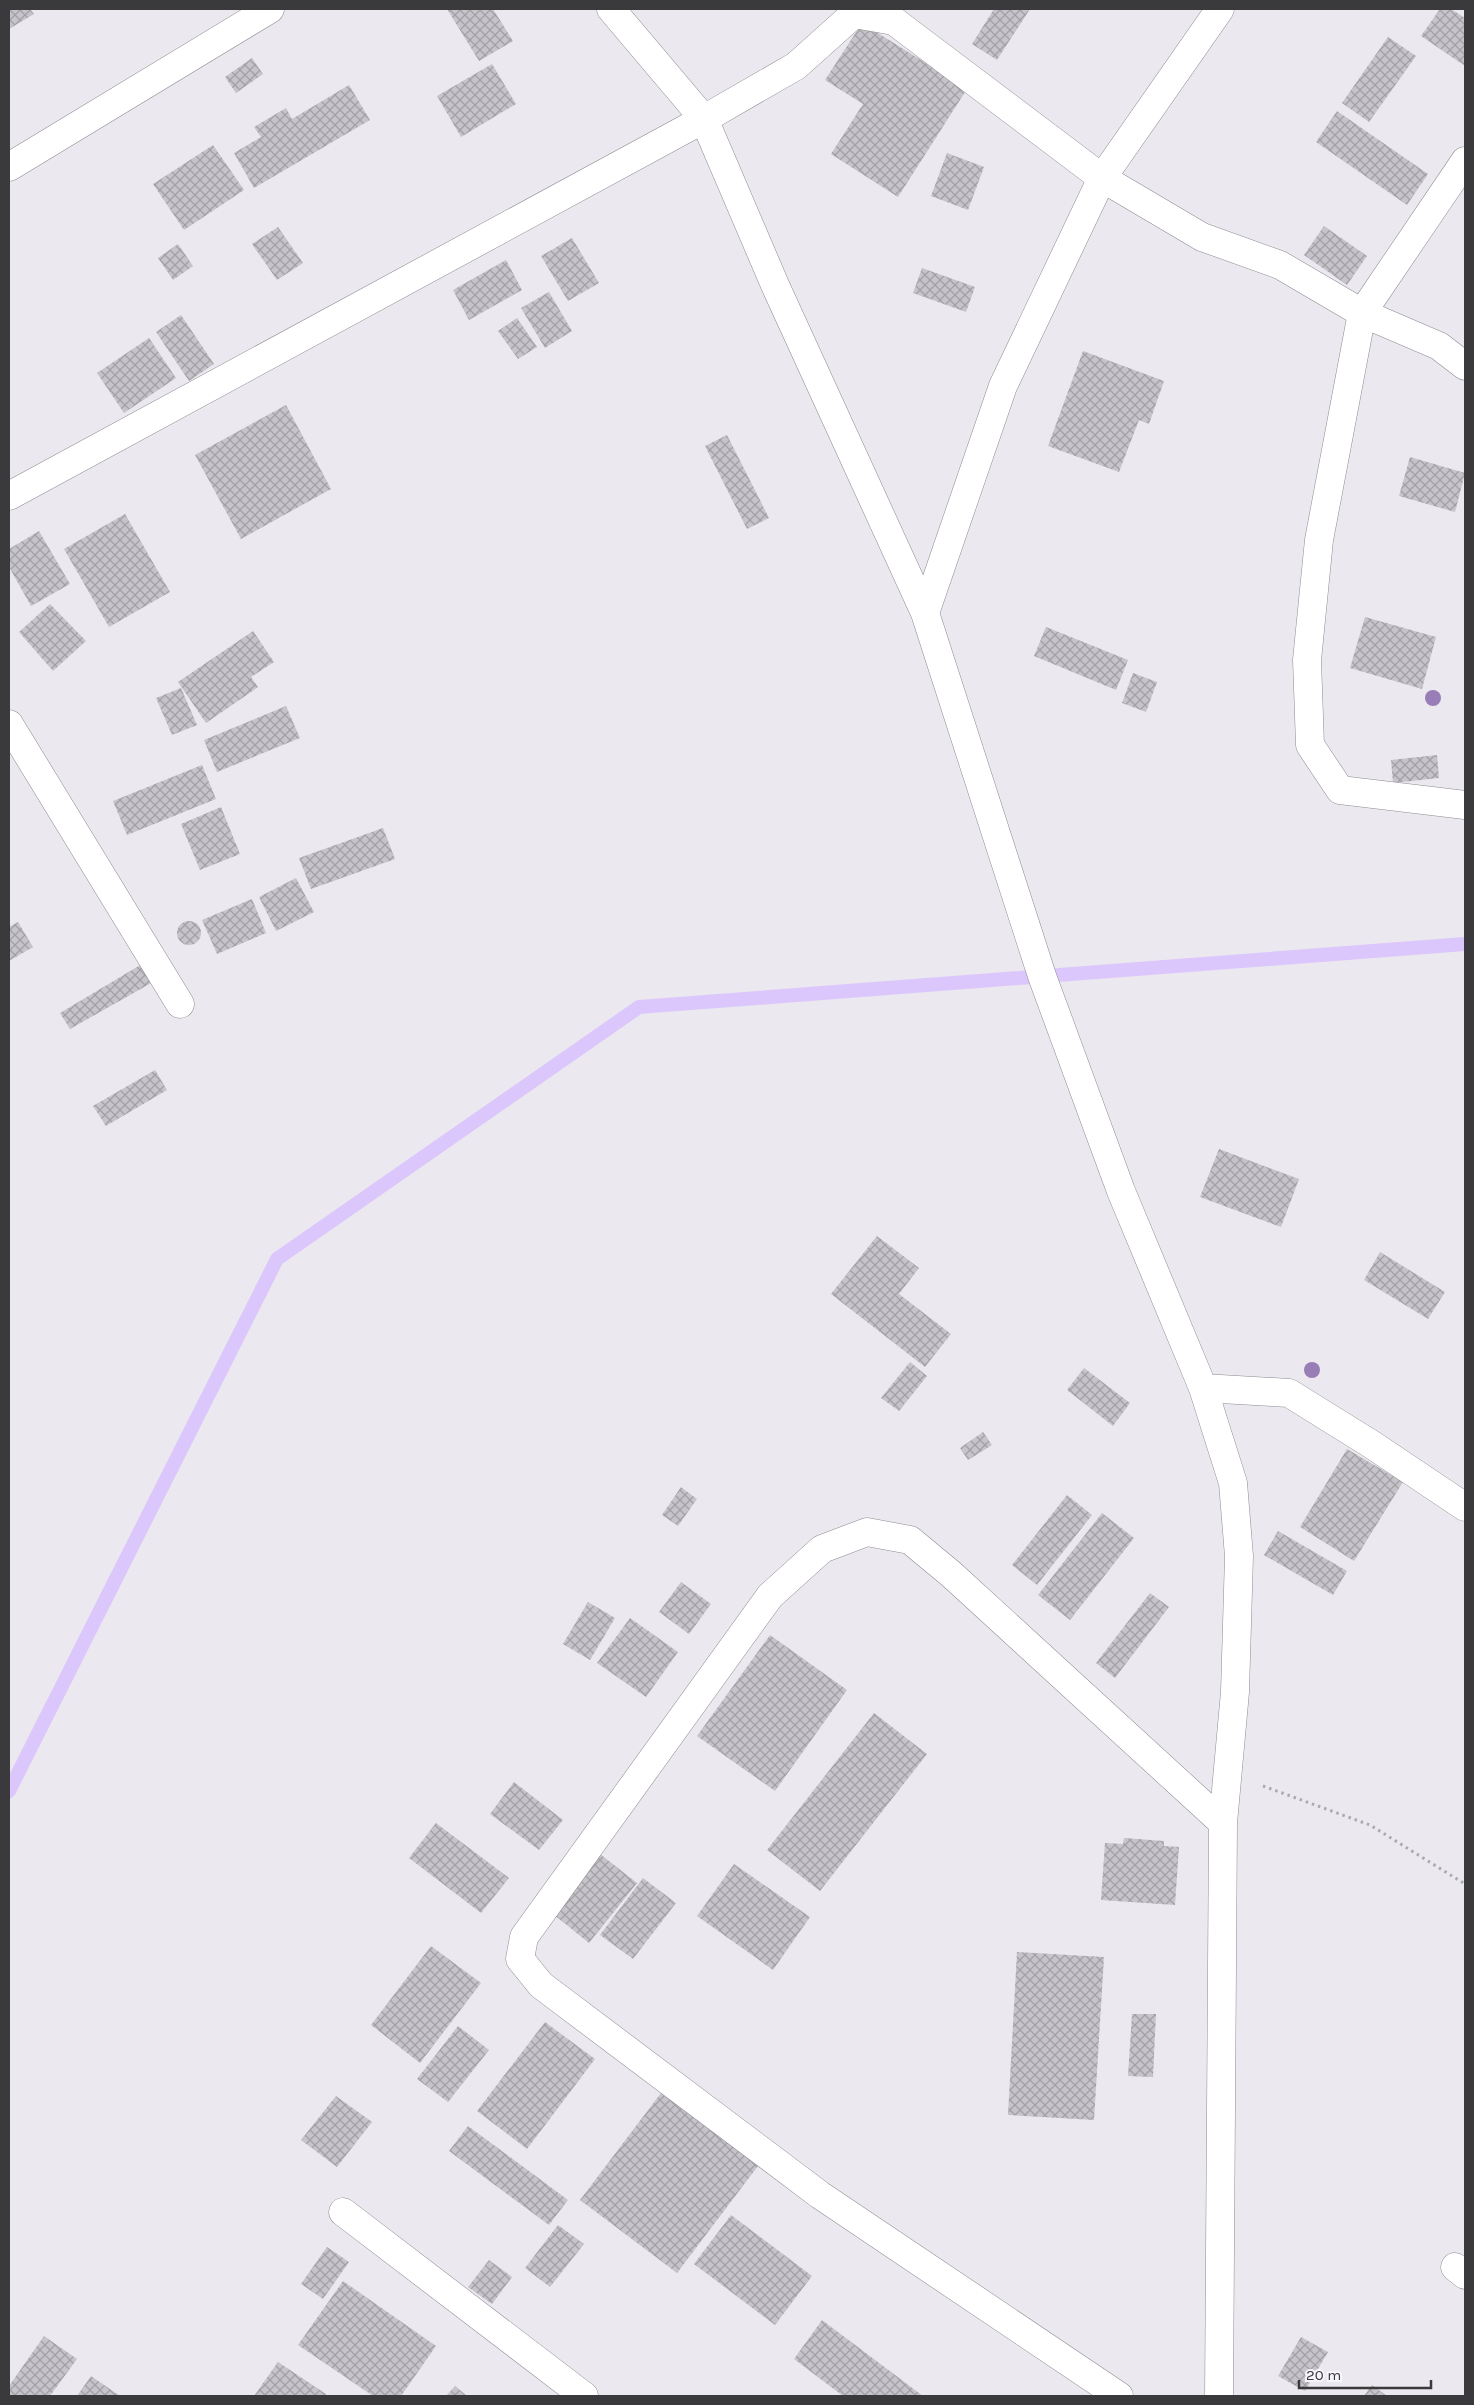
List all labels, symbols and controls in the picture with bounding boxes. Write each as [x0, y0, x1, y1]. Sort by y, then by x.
scale bar [1299, 2358, 1432, 2390]
text: 20 m [1306, 2366, 1341, 2384]

